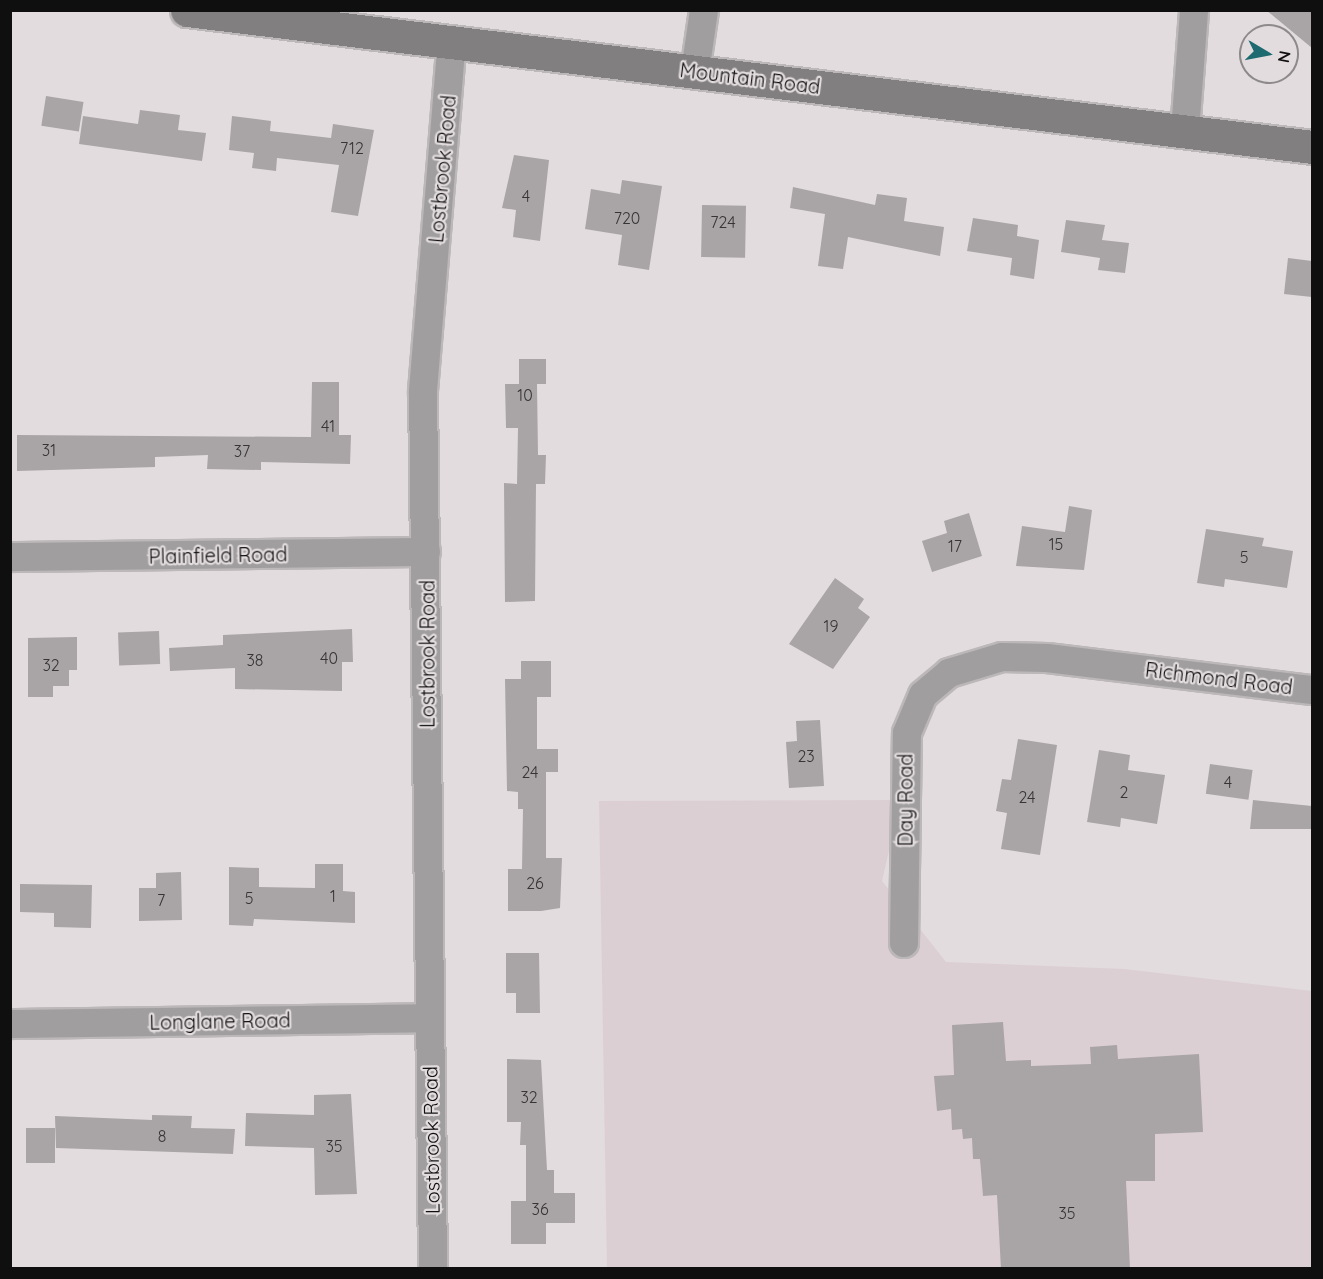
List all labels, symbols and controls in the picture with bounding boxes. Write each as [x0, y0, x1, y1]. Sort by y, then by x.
north arrow [1239, 24, 1299, 84]
text: N [1274, 49, 1296, 64]
street label: Mountain Road [678, 57, 822, 99]
street label: Lostbrook Road [424, 94, 460, 244]
house number: 712 [340, 138, 364, 158]
house number: 4 [522, 186, 530, 206]
house number: 720 [614, 208, 640, 228]
house number: 724 [710, 212, 736, 232]
house number: 10 [517, 385, 533, 405]
house number: 41 [321, 416, 335, 436]
house number: 31 [42, 440, 56, 460]
house number: 37 [234, 441, 250, 461]
house number: 15 [1049, 534, 1063, 554]
house number: 17 [948, 536, 962, 556]
street label: Plainfield Road [148, 542, 288, 568]
house number: 5 [1240, 547, 1248, 567]
street label: Lostbrook Road [415, 580, 439, 728]
house number: 19 [824, 616, 838, 636]
house number: 40 [320, 648, 338, 668]
house number: 38 [246, 650, 264, 670]
house number: 32 [42, 655, 60, 675]
street label: Richmond Road [1144, 657, 1294, 699]
house number: 23 [797, 746, 815, 766]
street label: Day Road [893, 754, 917, 846]
house number: 24 [521, 762, 539, 782]
house number: 4 [1224, 772, 1232, 792]
house number: 2 [1120, 782, 1128, 802]
house number: 24 [1018, 787, 1036, 807]
house number: 26 [526, 873, 544, 893]
house number: 1 [330, 886, 336, 906]
house number: 5 [245, 888, 253, 908]
house number: 7 [157, 890, 165, 910]
street label: Longlane Road [149, 1008, 291, 1034]
street label: Lostbrook Road [418, 1066, 444, 1214]
house number: 32 [520, 1087, 538, 1107]
house number: 8 [158, 1126, 166, 1146]
house number: 35 [325, 1136, 343, 1156]
house number: 36 [532, 1199, 548, 1219]
house number: 35 [1058, 1203, 1076, 1223]

